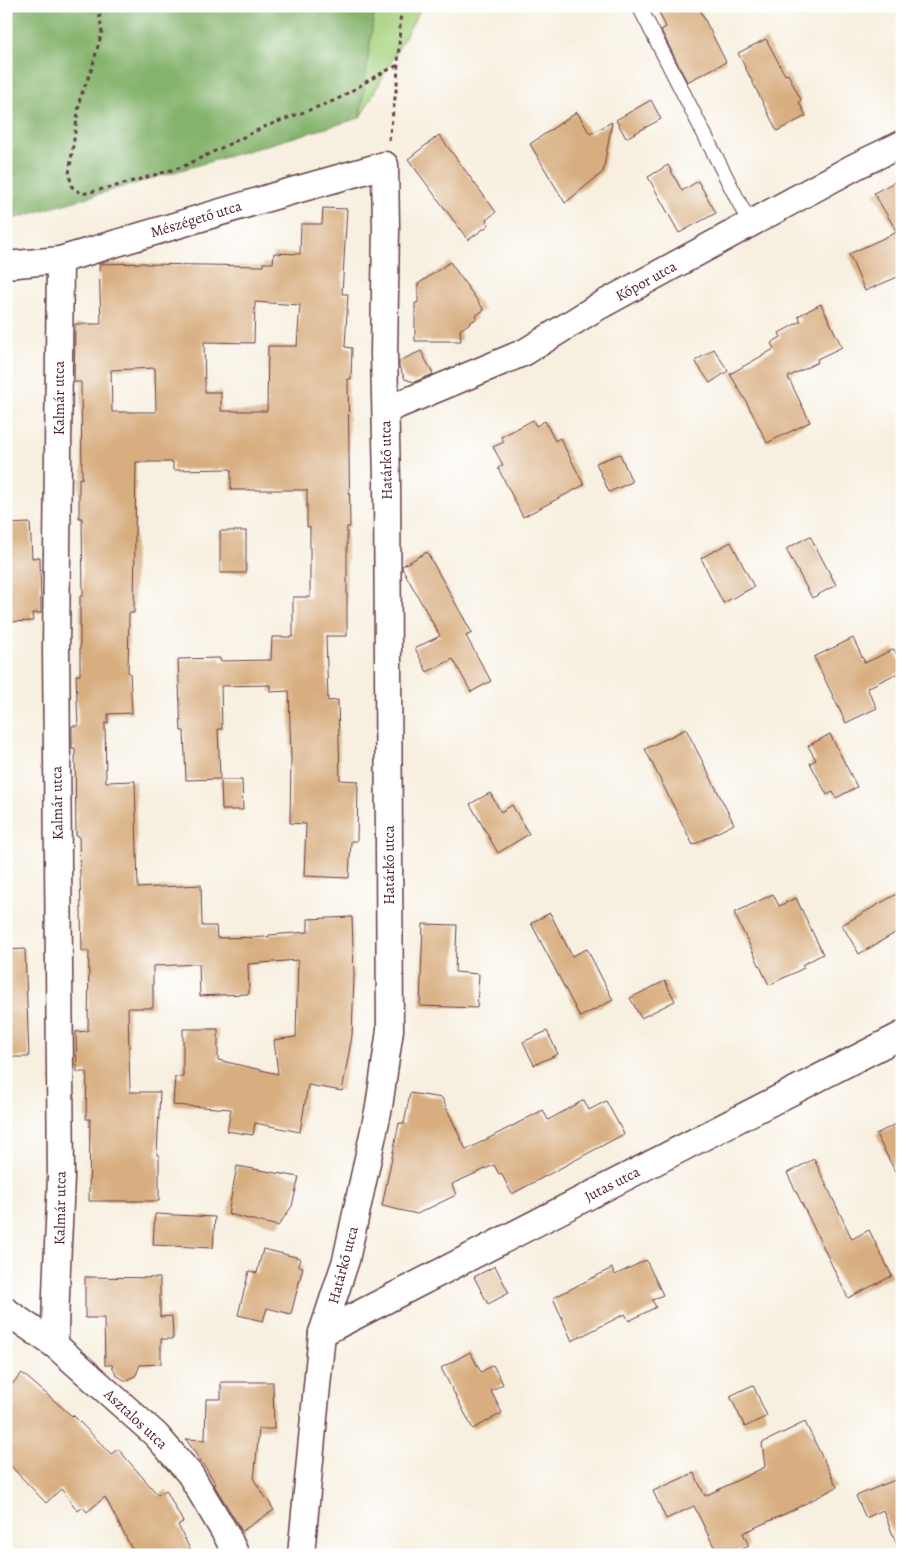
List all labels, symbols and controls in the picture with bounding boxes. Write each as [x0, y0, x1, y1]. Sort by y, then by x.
street label: Mészégető utca [148, 196, 244, 242]
street label: Kőpor utca [612, 256, 680, 306]
street label: Kalmár utca [49, 361, 69, 435]
street label: Határkő utca [375, 420, 397, 500]
street label: Kalmár utca [46, 766, 68, 840]
street label: Határkő utca [379, 825, 399, 905]
street label: Jutas utca [581, 1162, 643, 1206]
street label: Kalmár utca [49, 1171, 71, 1245]
street label: Határkő utca [323, 1224, 363, 1306]
street label: Asztalos utca [99, 1384, 172, 1454]

